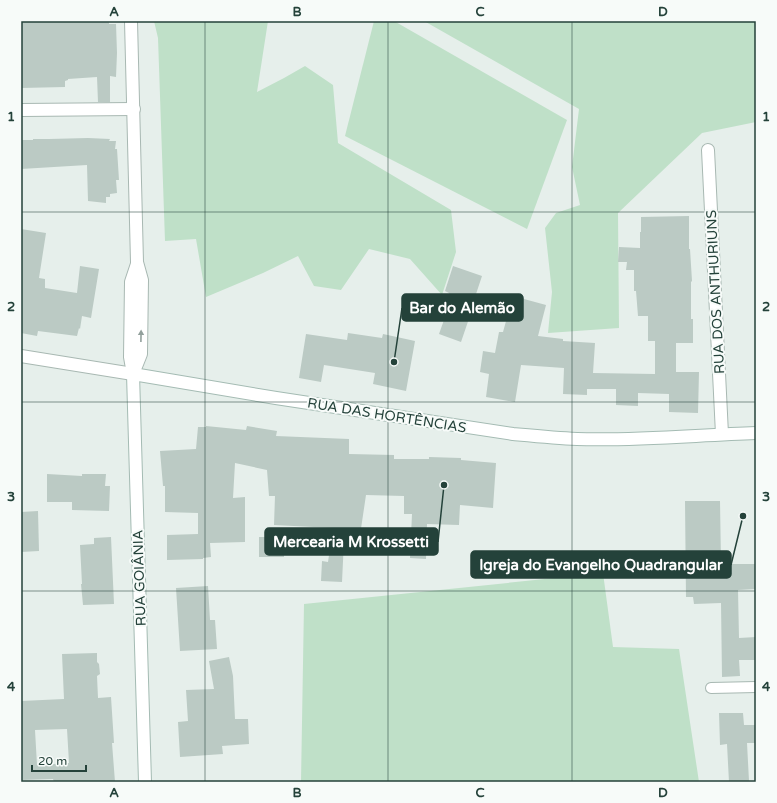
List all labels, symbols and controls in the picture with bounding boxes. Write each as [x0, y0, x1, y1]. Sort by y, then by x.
text: A [109, 4, 119, 20]
text: B [292, 4, 302, 20]
text: C [475, 4, 485, 20]
text: D [658, 4, 668, 20]
text: 1 [7, 109, 15, 125]
text: 1 [762, 109, 770, 125]
street label: RUA DOS ANTHURIUNS [703, 209, 728, 374]
callout: Bar do Alemão [402, 294, 523, 321]
text: 2 [7, 299, 15, 315]
text: Bar do Alemão [409, 299, 515, 317]
text: 2 [762, 299, 770, 315]
one-way arrow [138, 329, 144, 342]
street label: RUA DAS HORTÊNCIAS [306, 395, 468, 437]
text: 3 [7, 489, 15, 505]
text: 3 [762, 489, 770, 505]
callout: Mercearia M Krossetti [265, 528, 438, 555]
street label: RUA GOIÂNIA [129, 529, 150, 626]
text: Mercearia M Krossetti [273, 533, 429, 551]
callout: Igreja do Evangelho Quadrangular [471, 551, 731, 578]
text: Igreja do Evangelho Quadrangular [479, 556, 723, 575]
text: 4 [7, 679, 16, 695]
text: 4 [762, 679, 771, 695]
scale bar [32, 747, 86, 773]
text: 20 m [38, 754, 67, 768]
text: A [109, 785, 119, 801]
text: B [292, 785, 302, 801]
text: C [475, 785, 485, 801]
text: D [658, 785, 668, 801]

